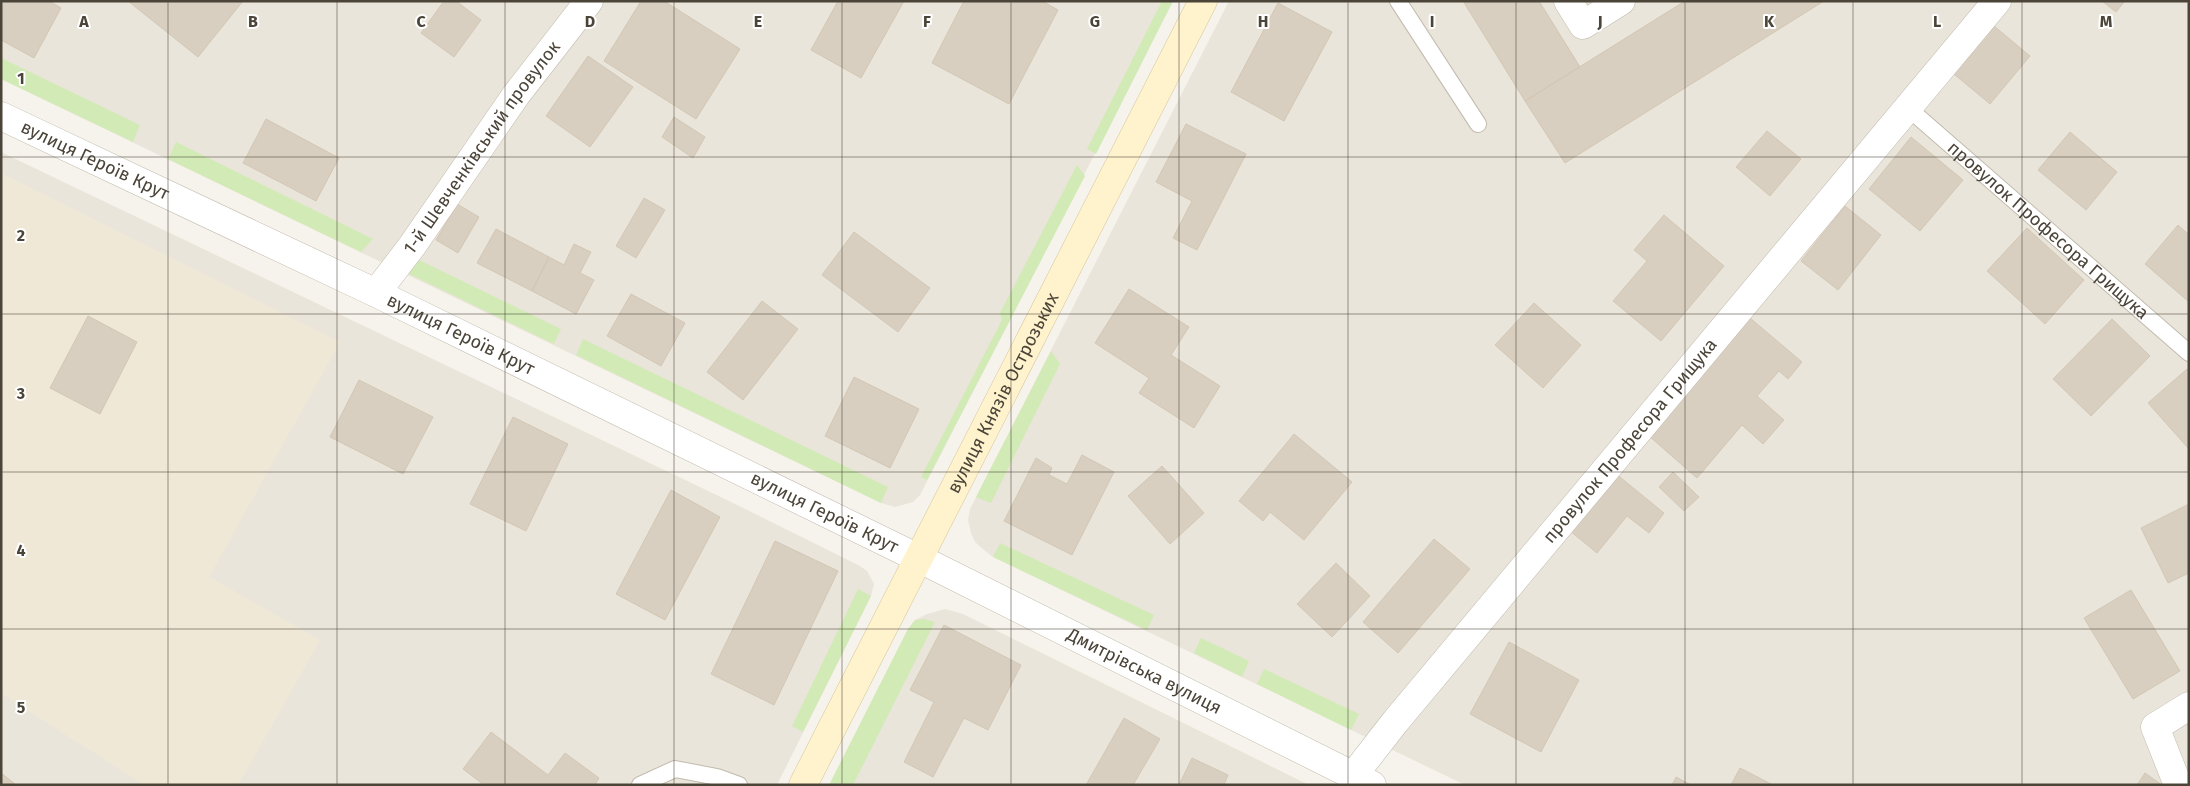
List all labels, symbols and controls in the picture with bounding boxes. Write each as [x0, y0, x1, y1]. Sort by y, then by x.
text: A [78, 12, 89, 31]
text: B [248, 12, 258, 31]
text: C [416, 12, 426, 31]
text: D [585, 12, 595, 31]
text: E [754, 12, 762, 31]
text: F [923, 12, 931, 31]
text: G [1090, 12, 1100, 31]
text: H [1258, 12, 1268, 31]
text: I [1430, 12, 1434, 31]
text: J [1596, 12, 1603, 31]
text: K [1764, 12, 1775, 31]
text: L [1933, 12, 1941, 31]
text: M [2100, 12, 2113, 31]
street label: 1-й Шевченківський провулок [399, 36, 565, 259]
text: 1 [17, 69, 25, 88]
street label: вулиця Героїв Крут [17, 116, 174, 205]
street label: провулок Професора Грищука [1943, 137, 2153, 324]
text: 2 [17, 226, 25, 245]
street label: вулиця Героїв Крут [383, 289, 539, 380]
street label: вулиця Князів Острозьких [943, 289, 1063, 497]
street label: провулок Професора Грищука [1538, 334, 1722, 547]
text: 3 [16, 384, 25, 403]
street label: вулиця Героїв Крут [747, 467, 903, 558]
text: 4 [16, 541, 26, 560]
street label: Дмитрівська вулиця [1063, 623, 1225, 719]
text: 5 [17, 698, 26, 717]

